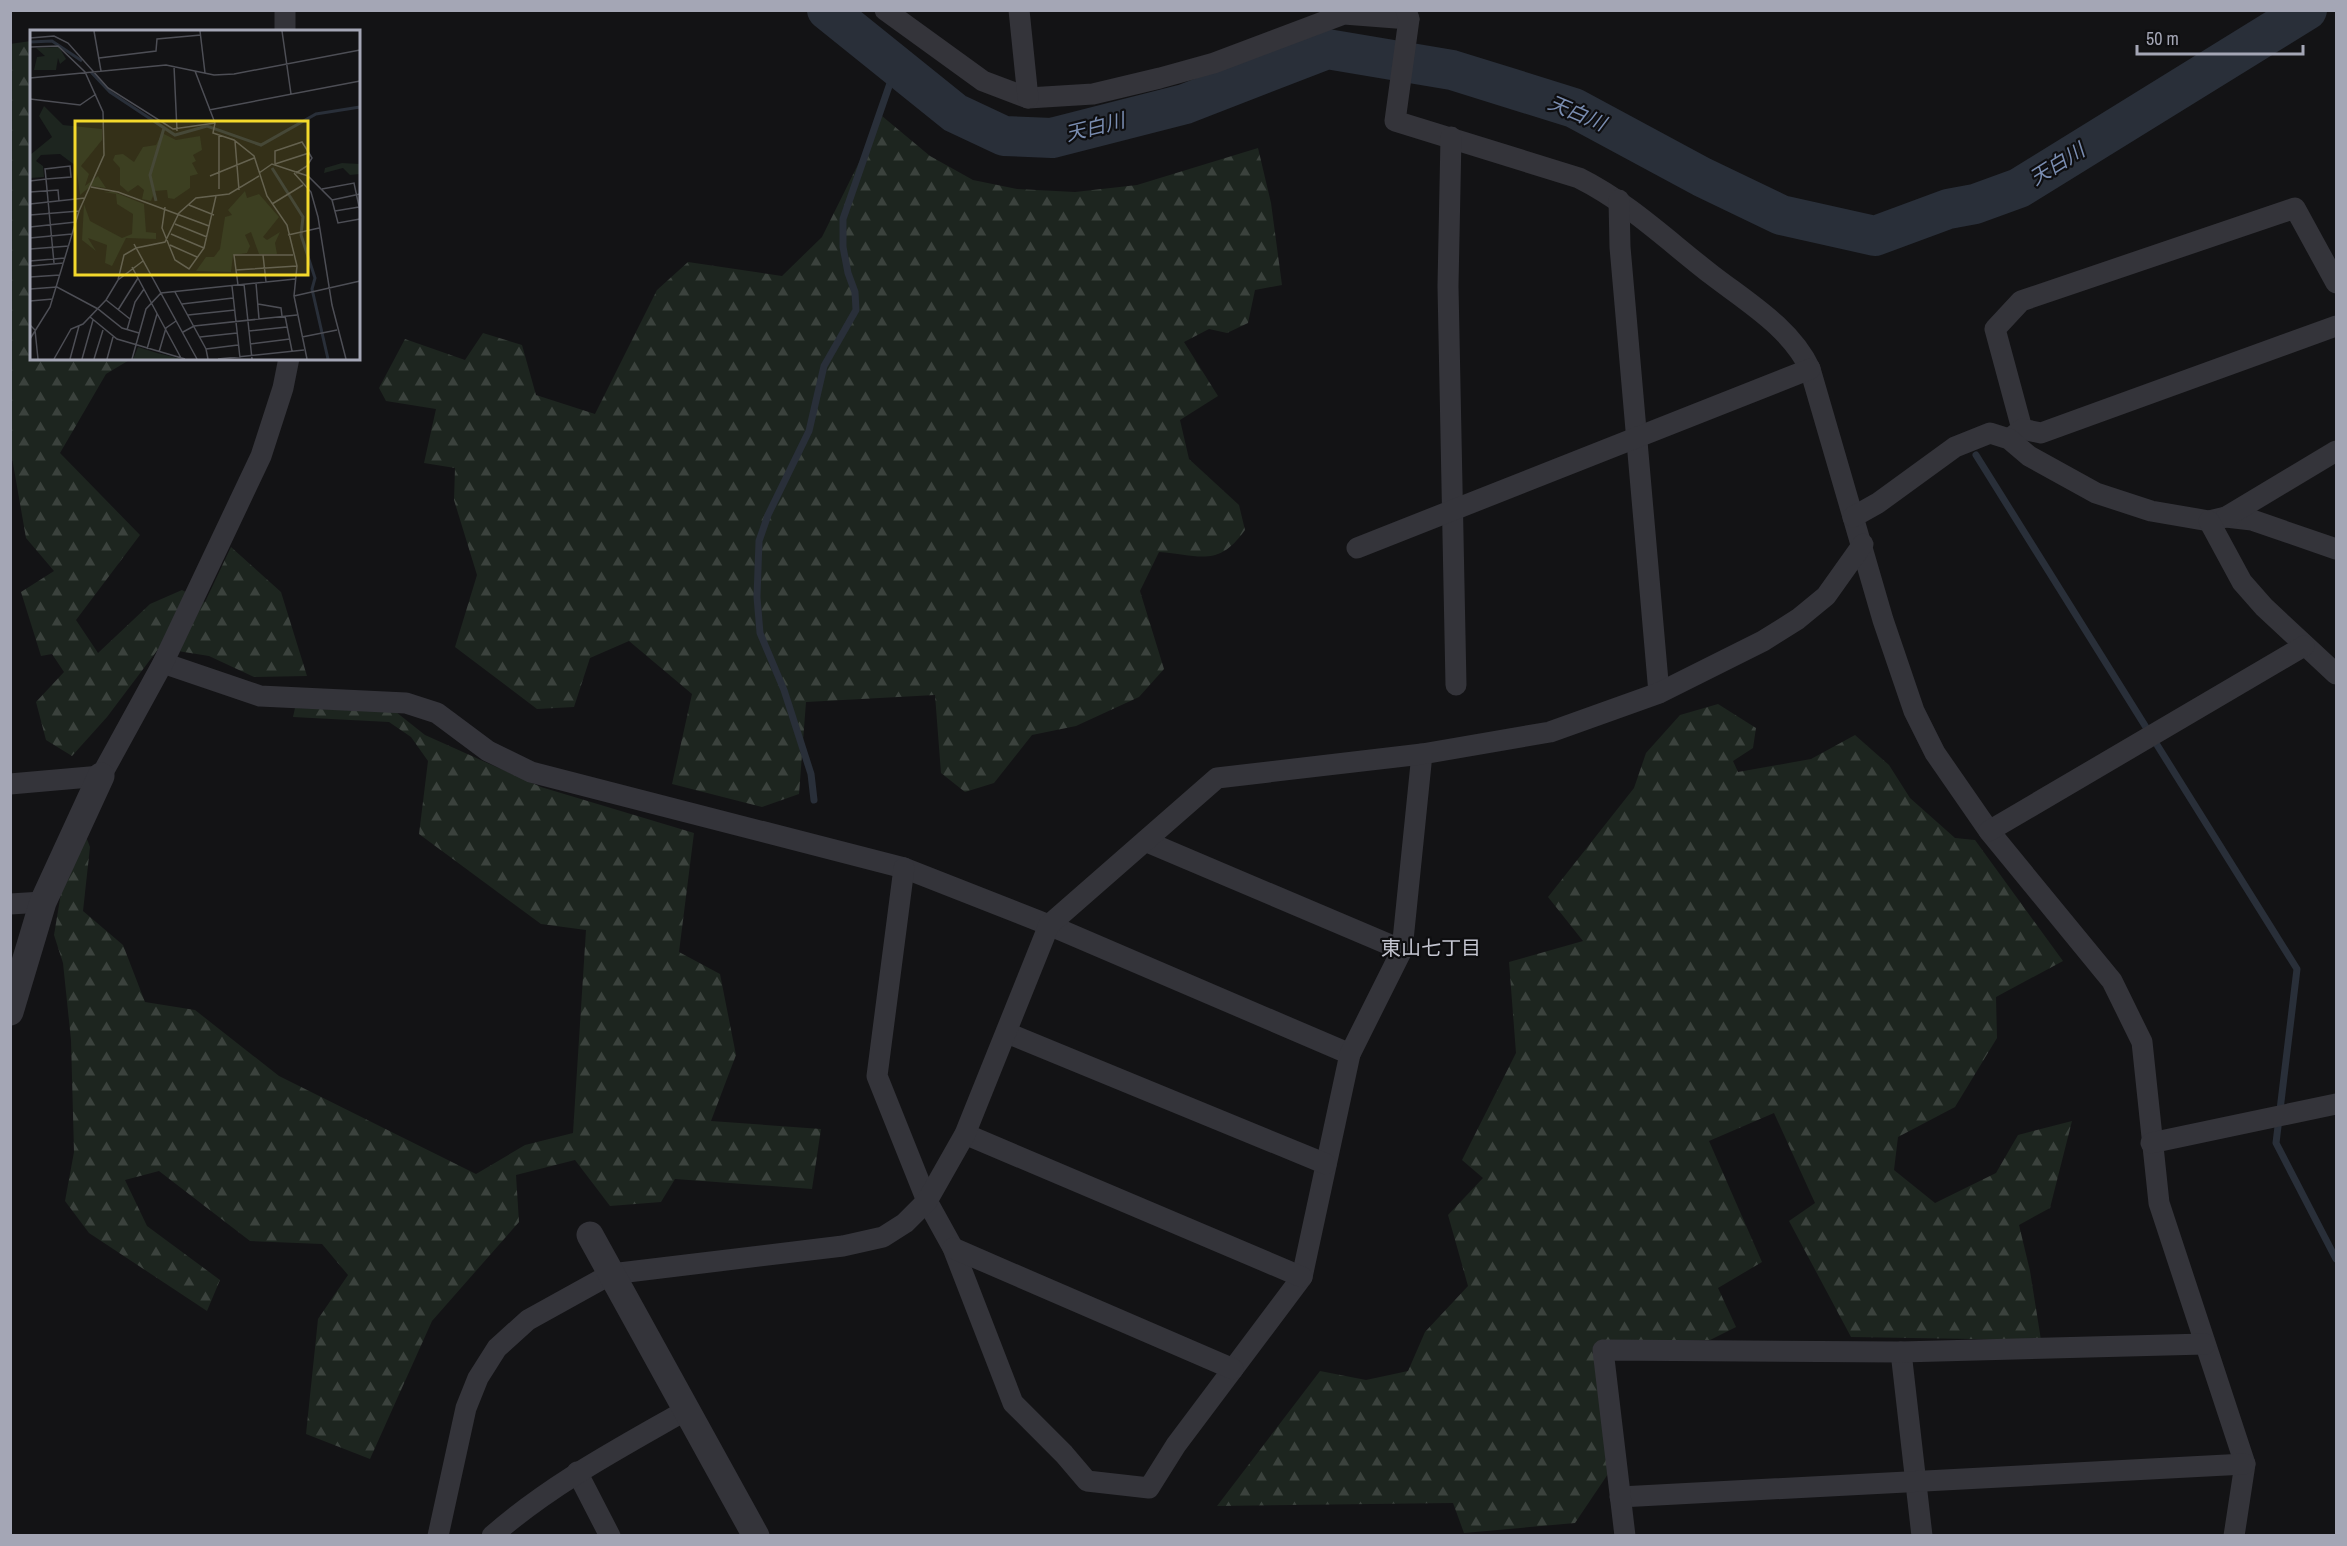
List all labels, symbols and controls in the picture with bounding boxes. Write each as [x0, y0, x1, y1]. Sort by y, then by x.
scale bar [2137, 18, 2304, 56]
text: 50 m [2146, 26, 2179, 51]
inset map [30, 30, 360, 360]
water label: 天白川 [1544, 88, 1612, 137]
water label: 天白川 [1063, 106, 1129, 147]
water label: 天白川 [2024, 135, 2091, 191]
district label: 東山七丁目 [1381, 934, 1481, 961]

